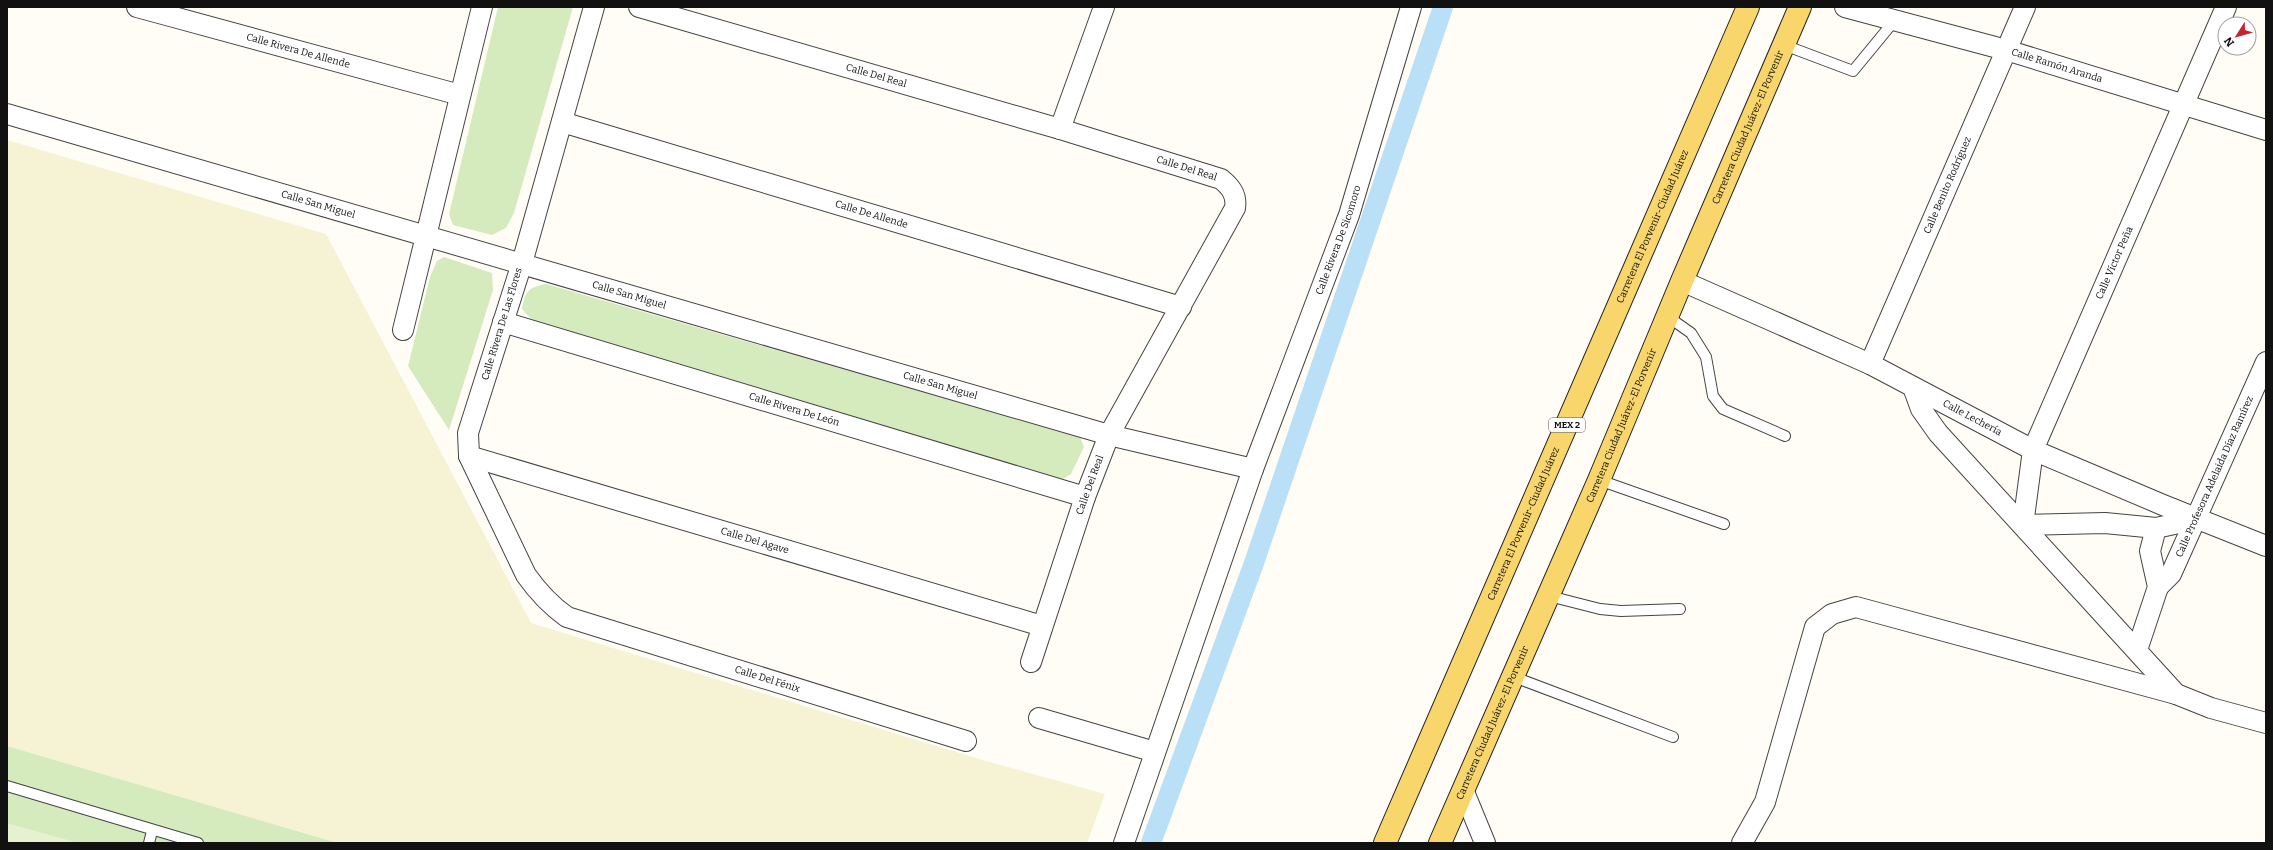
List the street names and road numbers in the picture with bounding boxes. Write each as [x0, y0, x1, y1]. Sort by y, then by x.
street label: Calle Rivera De Allende [245, 31, 351, 71]
street label: Calle Ramón Aranda [2010, 46, 2104, 85]
street label: Carretera Ciudad Juárez-El Porvenir [1710, 48, 1787, 206]
street label: Calle Del Real [844, 61, 908, 90]
street label: Calle Benito Rodríguez [1921, 134, 1974, 236]
street label: Carretera El Porvenir-Ciudad Juárez [1614, 148, 1691, 305]
street label: Calle Del Real [1155, 153, 1219, 183]
street label: Calle Rivera De Sicomoro [1313, 184, 1364, 297]
street label: Calle San Miguel [280, 188, 357, 221]
street label: Calle De Allende [834, 198, 909, 231]
street label: Calle Víctor Peña [2093, 224, 2136, 301]
street label: Calle Rivera De Las Flores [479, 266, 525, 382]
street label: Calle San Miguel [591, 279, 668, 312]
street label: Carretera Ciudad Juárez-El Porvenir [1584, 346, 1659, 505]
street label: Calle San Miguel [902, 369, 979, 402]
street label: Calle Rivera De León [747, 390, 841, 429]
street label: Calle Profesora Adelaida Díaz Ramírez [2173, 394, 2256, 559]
street label: Calle Lechería [1941, 397, 2004, 439]
road number: MEX 2 [1549, 418, 1585, 432]
street label: Carretera El Porvenir-Ciudad Juárez [1485, 445, 1562, 602]
street label: Calle Del Real [1074, 453, 1106, 516]
street label: Calle Del Agave [719, 525, 790, 557]
street label: Carretera Ciudad Juárez-El Porvenir [1454, 644, 1532, 802]
street label: Calle Del Fénix [733, 663, 802, 695]

